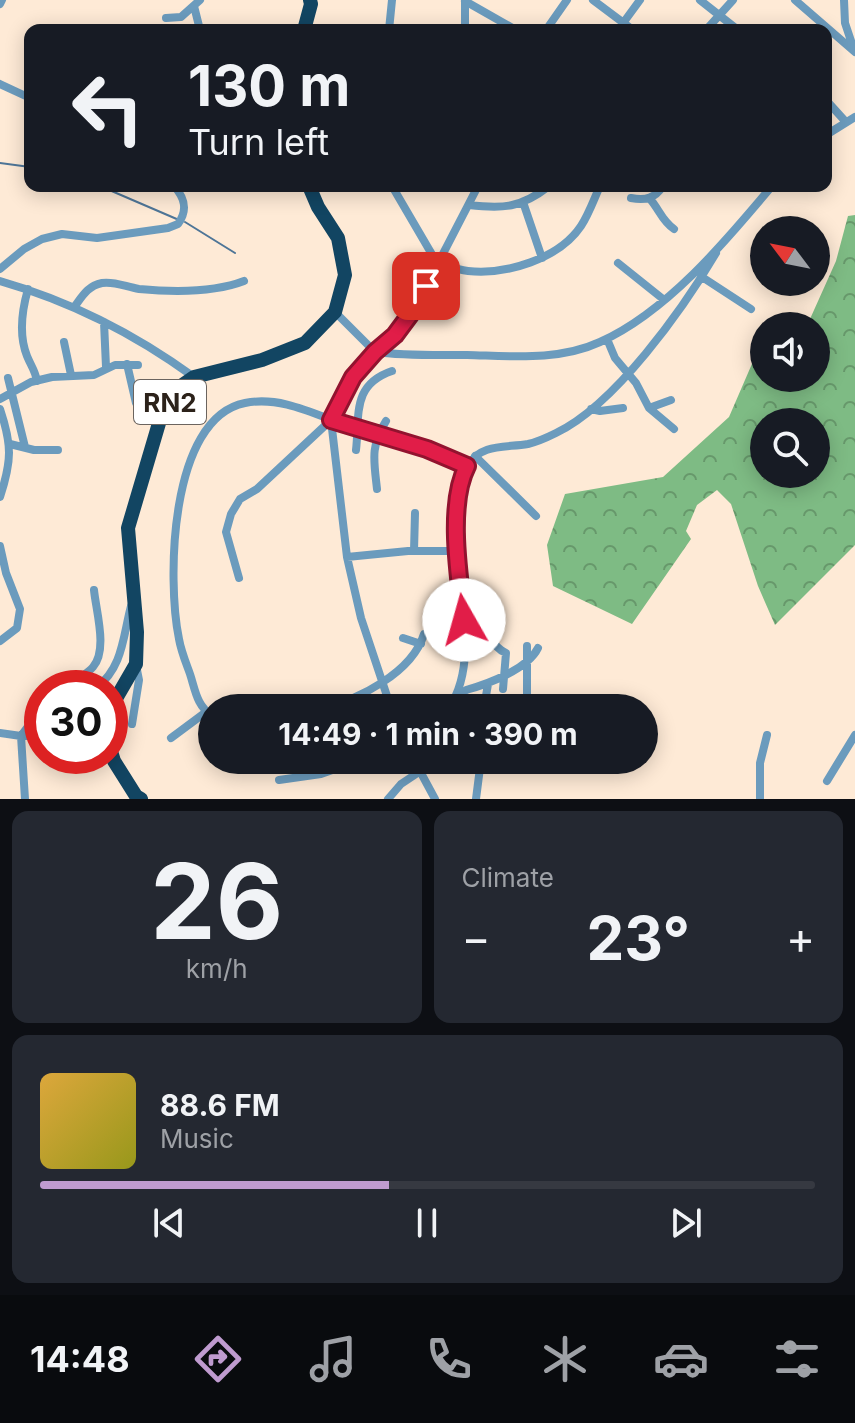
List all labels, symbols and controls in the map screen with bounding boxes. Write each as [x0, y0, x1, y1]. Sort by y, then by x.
text: 130 m [188, 52, 350, 120]
icon: left [56, 56, 160, 160]
text: Turn left [188, 120, 329, 164]
north arrow [750, 216, 830, 296]
map controls [750, 216, 830, 488]
pin [392, 252, 460, 320]
icon: arrive [404, 264, 448, 308]
button: sound [750, 312, 830, 392]
road number: RN2 [134, 380, 206, 424]
button: search [750, 408, 830, 488]
position arrow [422, 578, 506, 662]
speed limit sign: 30 [24, 670, 128, 774]
text: 14:49 · 1 min · 390 m [278, 716, 578, 752]
text: 26 [150, 838, 283, 964]
text: Climate [462, 862, 554, 893]
text: 23° [586, 902, 690, 974]
text: − [462, 911, 491, 965]
text: + [786, 911, 815, 965]
text: km/h [186, 953, 248, 984]
text: 88.6 FM [160, 1087, 280, 1123]
text: Music [160, 1123, 234, 1154]
icon: previous [147, 1201, 191, 1245]
icon: pause [405, 1201, 449, 1245]
icon: next [664, 1201, 708, 1245]
icon: directions [190, 1331, 246, 1387]
icon: music [305, 1331, 361, 1387]
icon: phone [421, 1331, 477, 1387]
icon: climate [537, 1331, 593, 1387]
icon: car [653, 1331, 709, 1387]
icon: filters [769, 1331, 825, 1387]
text: 14:48 [30, 1337, 130, 1381]

